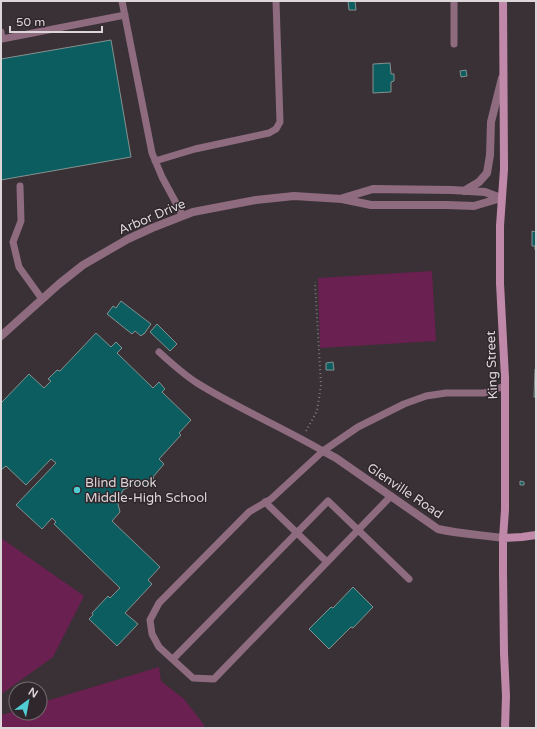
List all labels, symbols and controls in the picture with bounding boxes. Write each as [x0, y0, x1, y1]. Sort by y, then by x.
scale bar [10, 8, 102, 34]
text: 50 m [16, 15, 45, 29]
street label: Arbor Drive [116, 196, 188, 238]
street label: King Street [483, 330, 501, 400]
street label: Glenville Road [364, 460, 446, 522]
place label: Blind Brook Middle-High School [85, 475, 207, 506]
marker: Blind Brook Middle-High School [72, 485, 82, 495]
north arrow [8, 681, 48, 721]
text: N [26, 685, 40, 701]

